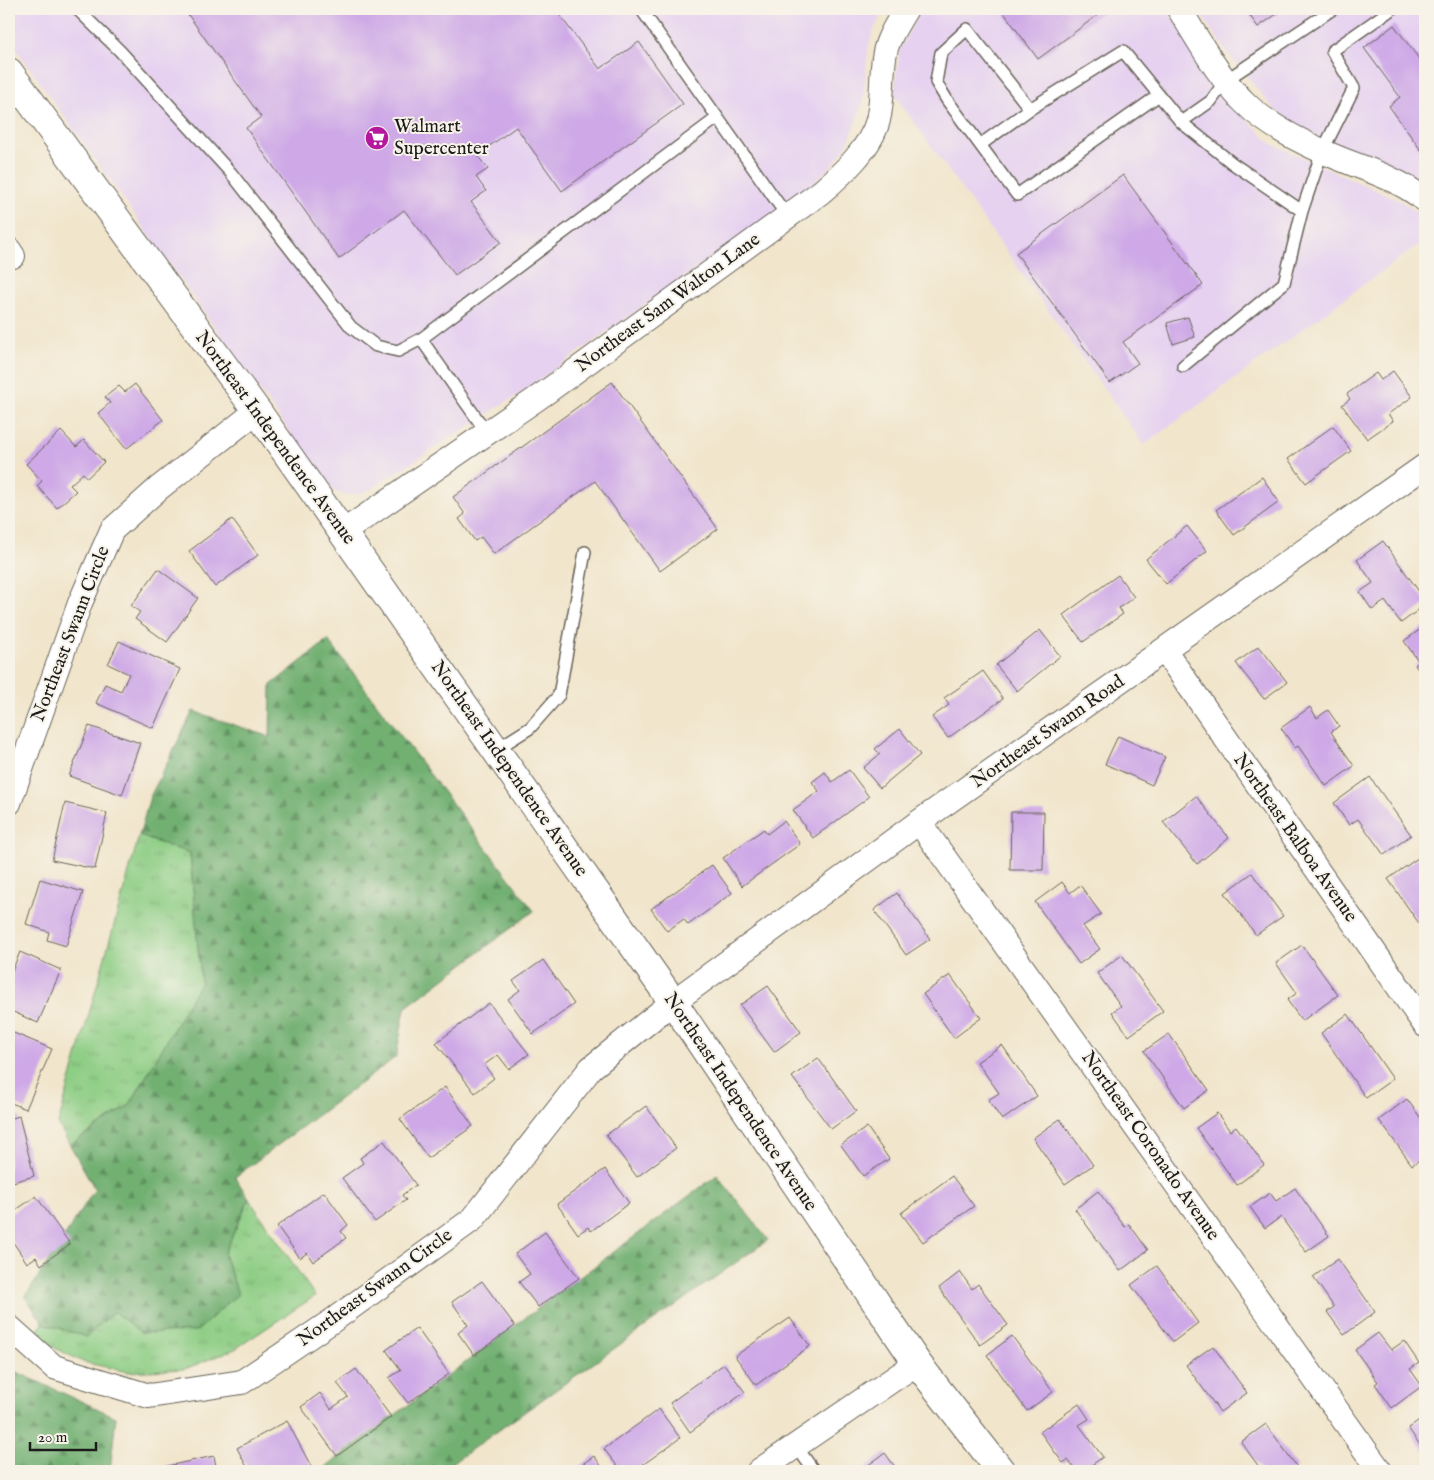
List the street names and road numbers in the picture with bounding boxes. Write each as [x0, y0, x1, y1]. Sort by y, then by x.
street label: Northeast Sam Walton Lane [571, 228, 765, 378]
street label: Northeast Independence Avenue [189, 326, 361, 550]
street label: Northeast Swann Circle [26, 543, 116, 725]
street label: Northeast Independence Avenue [425, 656, 593, 882]
street label: Northeast Swann Road [967, 670, 1130, 794]
street label: Northeast Balboa Avenue [1228, 749, 1363, 927]
street label: Northeast Independence Avenue [658, 988, 822, 1216]
street label: Northeast Coronado Avenue [1075, 1047, 1225, 1246]
street label: Northeast Swann Circle [293, 1223, 458, 1352]

